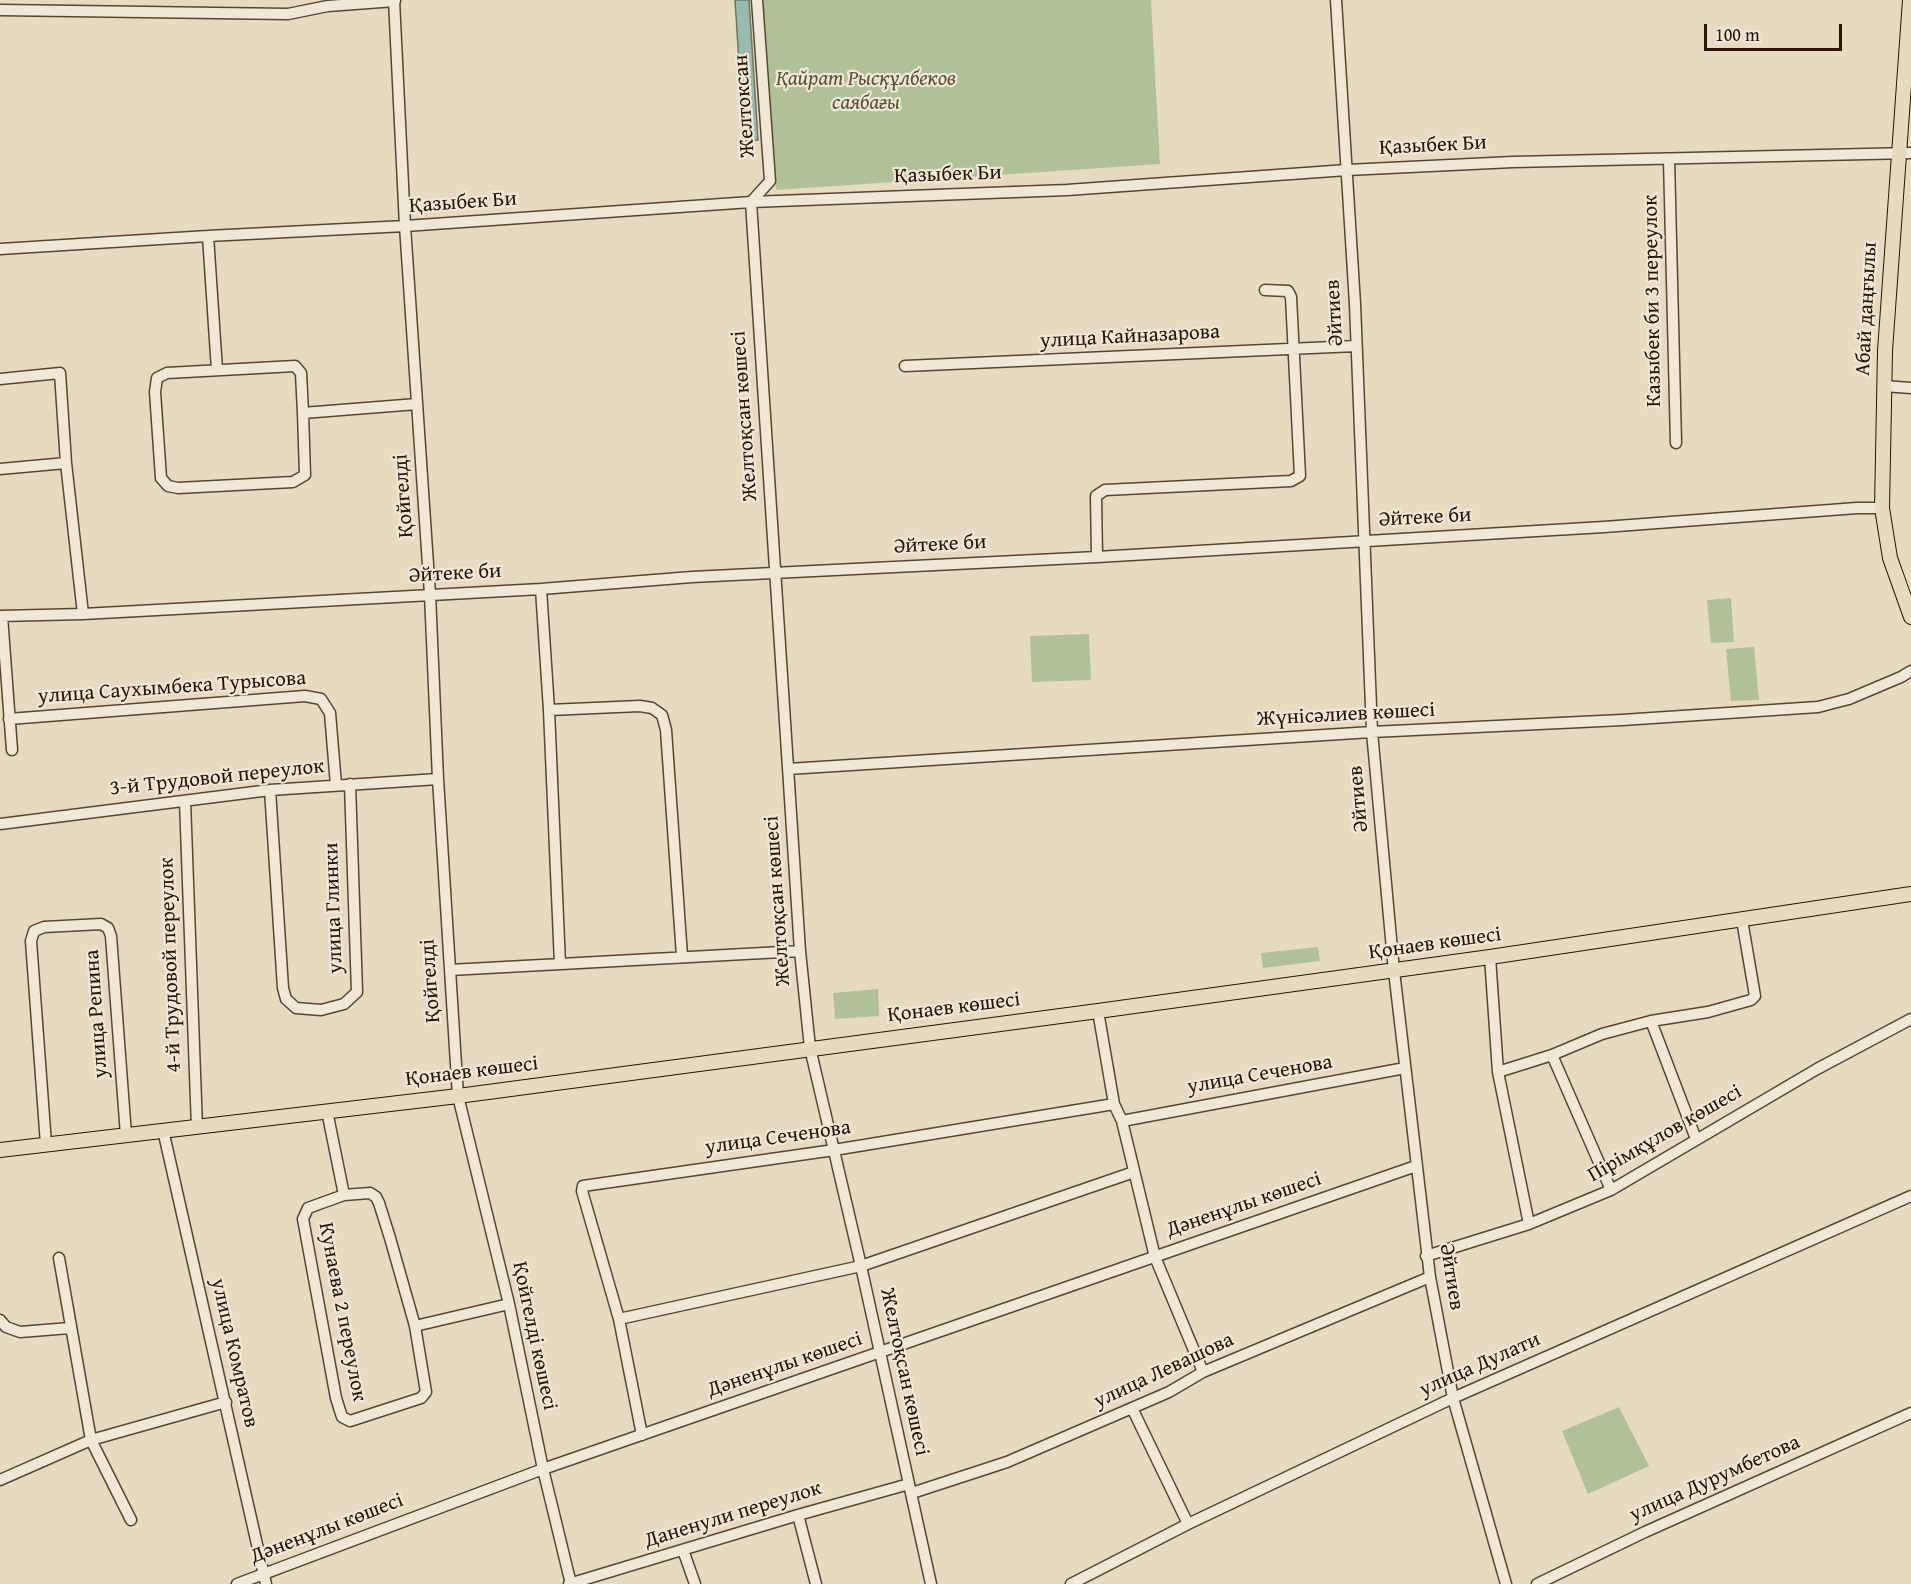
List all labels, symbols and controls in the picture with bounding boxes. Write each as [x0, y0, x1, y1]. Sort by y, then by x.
scale bar [1707, 12, 1845, 50]
text: 100 m [1715, 21, 1760, 48]
street label: Желтоксан [729, 54, 761, 158]
park label: Қайрат Рысқұлбеков саябағы [776, 67, 956, 117]
street label: Қазыбек Би [1379, 131, 1487, 161]
street label: Қазыбек Би [894, 161, 1002, 189]
street label: Қазыбек Би [408, 187, 518, 219]
street label: Казыбек би 3 переулок [1639, 195, 1667, 407]
street label: Абай даңғылы [1851, 241, 1883, 377]
street label: Әйтиев [1321, 279, 1349, 347]
street label: улица Кайназарова [1039, 320, 1221, 354]
street label: Желтоқсан көшесі [726, 330, 764, 502]
street label: Қойгелді [388, 453, 420, 539]
street label: Әйтеке би [1378, 503, 1472, 533]
street label: Әйтеке би [893, 530, 987, 560]
street label: Әйтеке би [408, 559, 502, 589]
street label: улица Саухымбека Турысова [37, 666, 307, 710]
street label: Жүнісәлиев көшесі [1256, 698, 1436, 732]
street label: 3-й Трудовой переулок [109, 754, 325, 802]
street label: Әйтиев [1344, 765, 1374, 833]
street label: Желтоқсан көшесі [759, 815, 797, 987]
street label: улица Глинки [319, 842, 349, 974]
street label: 4-й Трудовой переулок [155, 857, 187, 1073]
street label: Қонаев көшесі [1367, 922, 1503, 966]
street label: Қойгелді [415, 938, 447, 1024]
street label: улица Репина [80, 949, 114, 1079]
street label: Қонаев көшесі [886, 987, 1022, 1029]
street label: улица Сеченова [1186, 1050, 1334, 1100]
street label: Қонаев көшесі [404, 1051, 540, 1093]
street label: Пірімқұлов көшесі [1583, 1080, 1747, 1188]
street label: улица Сеченова [704, 1115, 852, 1161]
street label: Дәненұлы көшесі [1163, 1167, 1325, 1243]
street label: Кунаева 2 переулок [312, 1220, 372, 1404]
street label: Әйтиев [1433, 1242, 1469, 1312]
street label: Қойгелді көшесі [506, 1259, 562, 1413]
street label: улица Комратов [205, 1276, 263, 1430]
street label: Желтоқсан көшесі [874, 1286, 934, 1458]
street label: Дәненұлы көшесі [704, 1327, 866, 1403]
street label: улица Дулати [1416, 1327, 1544, 1403]
street label: улица Левашова [1090, 1328, 1238, 1414]
street label: улица Дурумбетова [1626, 1430, 1804, 1528]
street label: Даненули переулок [641, 1476, 825, 1554]
street label: Дәненұлы көшесі [247, 1488, 407, 1570]

